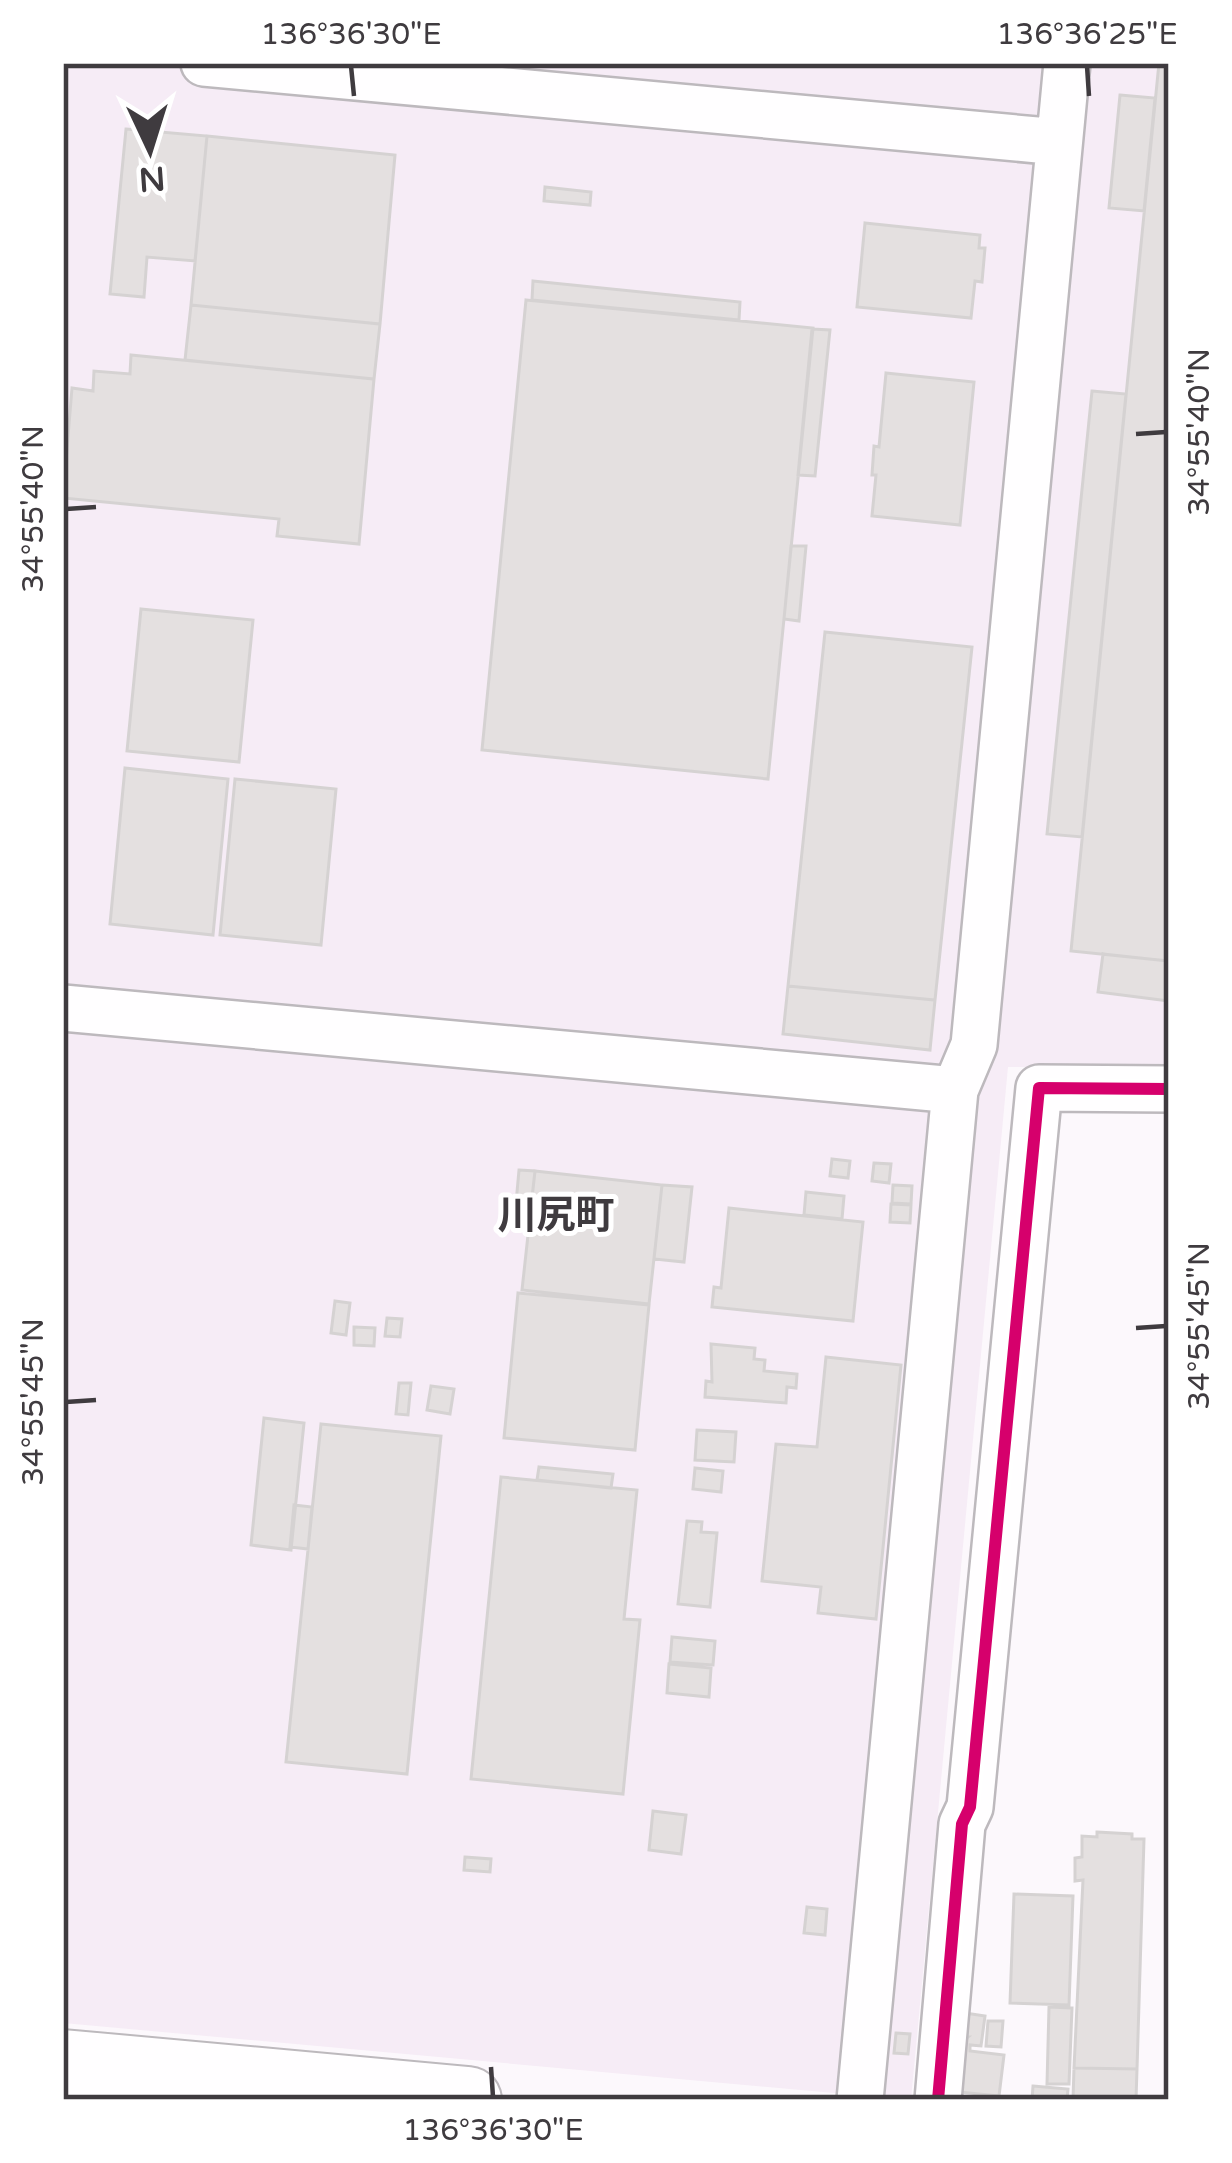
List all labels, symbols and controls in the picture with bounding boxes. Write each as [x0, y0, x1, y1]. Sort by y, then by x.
text: 136°36'30"E [260, 16, 442, 53]
text: 136°36'25"E [996, 16, 1178, 53]
north arrow [90, 90, 210, 210]
text: N [137, 158, 167, 199]
text: 34°55'40"N [1181, 348, 1218, 516]
text: 34°55'40"N [15, 425, 52, 593]
district label: 川尻町 [497, 1192, 615, 1239]
text: 34°55'45"N [1181, 1242, 1218, 1410]
text: 34°55'45"N [15, 1318, 52, 1486]
text: 136°36'30"E [402, 2112, 584, 2149]

